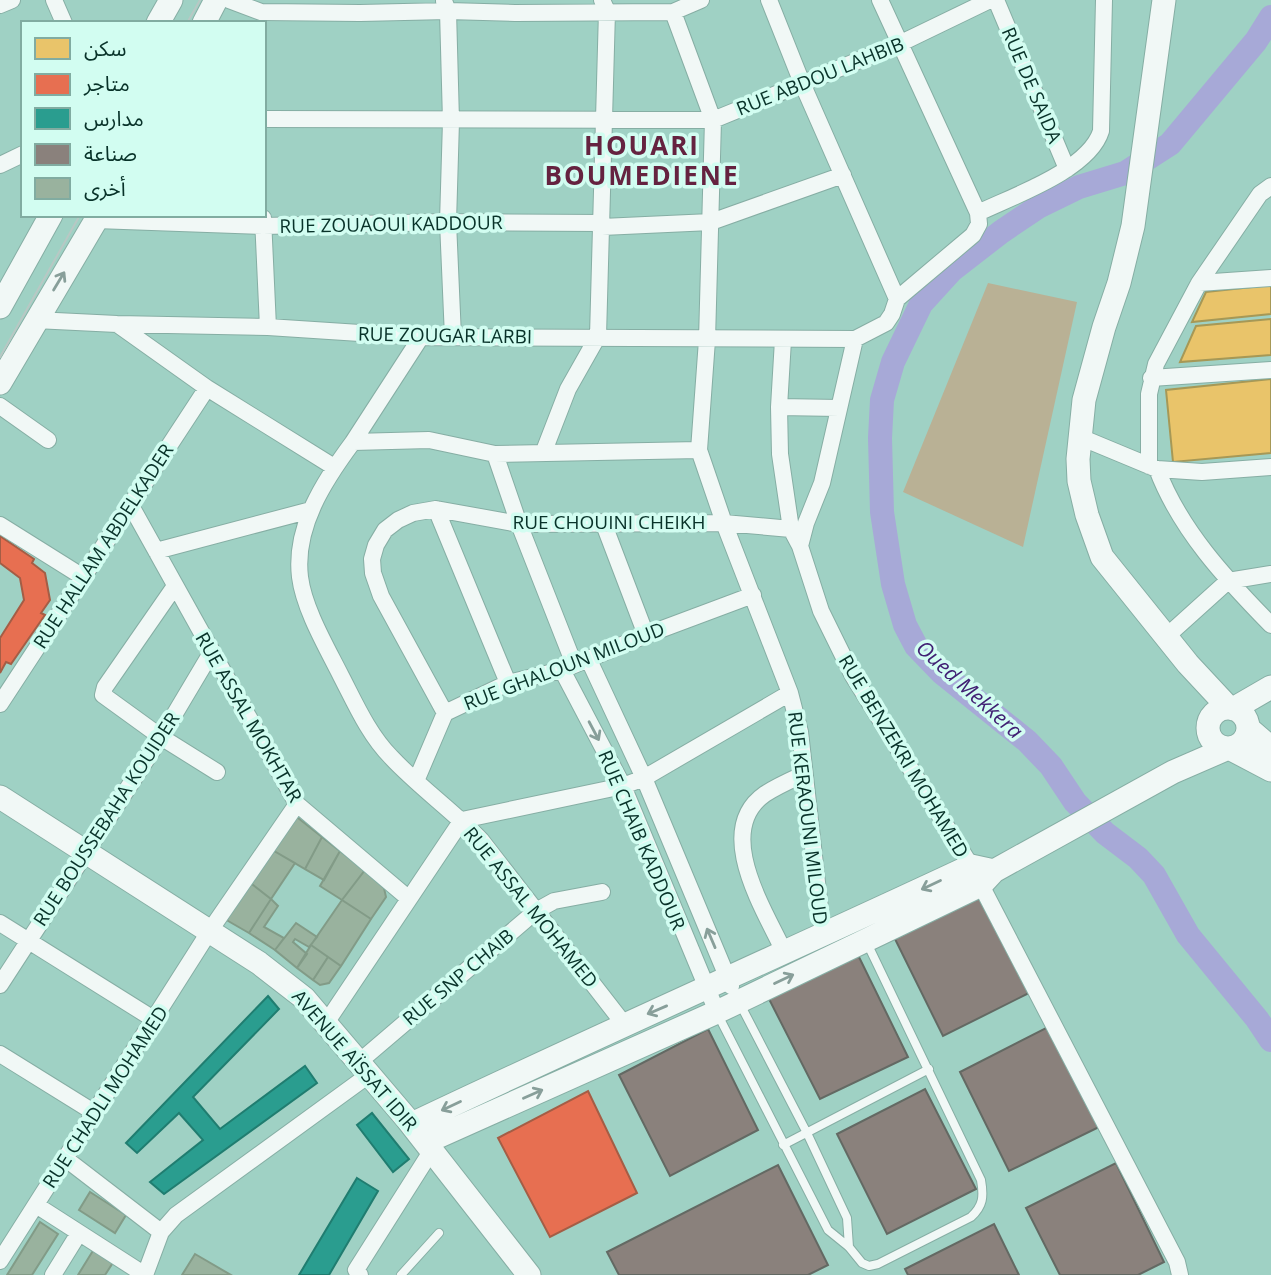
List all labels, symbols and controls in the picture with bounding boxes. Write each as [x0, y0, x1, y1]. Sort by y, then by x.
legend [21, 21, 266, 217]
street label: RUE DE SAIDA [996, 23, 1068, 147]
street label: RUE ABDOU LAHBIB [732, 31, 908, 121]
text: سكن [84, 34, 126, 62]
text: متاجر [83, 69, 130, 97]
text: مدارس [84, 104, 144, 132]
district label: HOUARI BOUMEDIENE [544, 127, 740, 193]
text: صناعة [84, 139, 137, 167]
text: أخرى [84, 174, 126, 202]
street label: RUE ZOUAOUI KADDOUR [279, 209, 503, 239]
one-way arrow [52, 272, 66, 292]
street label: RUE ZOUGAR LARBI [358, 320, 532, 350]
street label: RUE HALLAM ABDELKADER [27, 438, 179, 653]
street label: RUE CHOUINI CHEIKH [512, 509, 706, 535]
street label: RUE GHALOUN MILOUD [460, 616, 668, 716]
street label: RUE ASSAL MOKHTAR [190, 627, 309, 807]
water label: Oued Mekkera [911, 634, 1029, 744]
street label: RUE BENZEKRI MOHAMED [833, 650, 975, 862]
street label: RUE BOUSSEBAHA KOUIDER [27, 707, 185, 931]
street label: RUE KERAOUNI MILOUD [782, 710, 834, 926]
one-way arrow [587, 720, 601, 741]
street label: RUE CHAIB KADDOUR [592, 746, 692, 934]
street label: RUE ASSAL MOHAMED [458, 821, 604, 993]
one-way arrow [921, 878, 942, 892]
street label: RUE SNP CHAIB [397, 923, 519, 1031]
one-way arrow [704, 928, 717, 950]
one-way arrow [773, 972, 794, 985]
street label: AVENUE AÏSSAT IDIR [286, 984, 424, 1136]
street label: RUE CHADLI MOHAMED [36, 1001, 174, 1193]
one-way arrow [647, 1004, 668, 1017]
one-way arrow [522, 1087, 543, 1100]
one-way arrow [441, 1099, 462, 1113]

